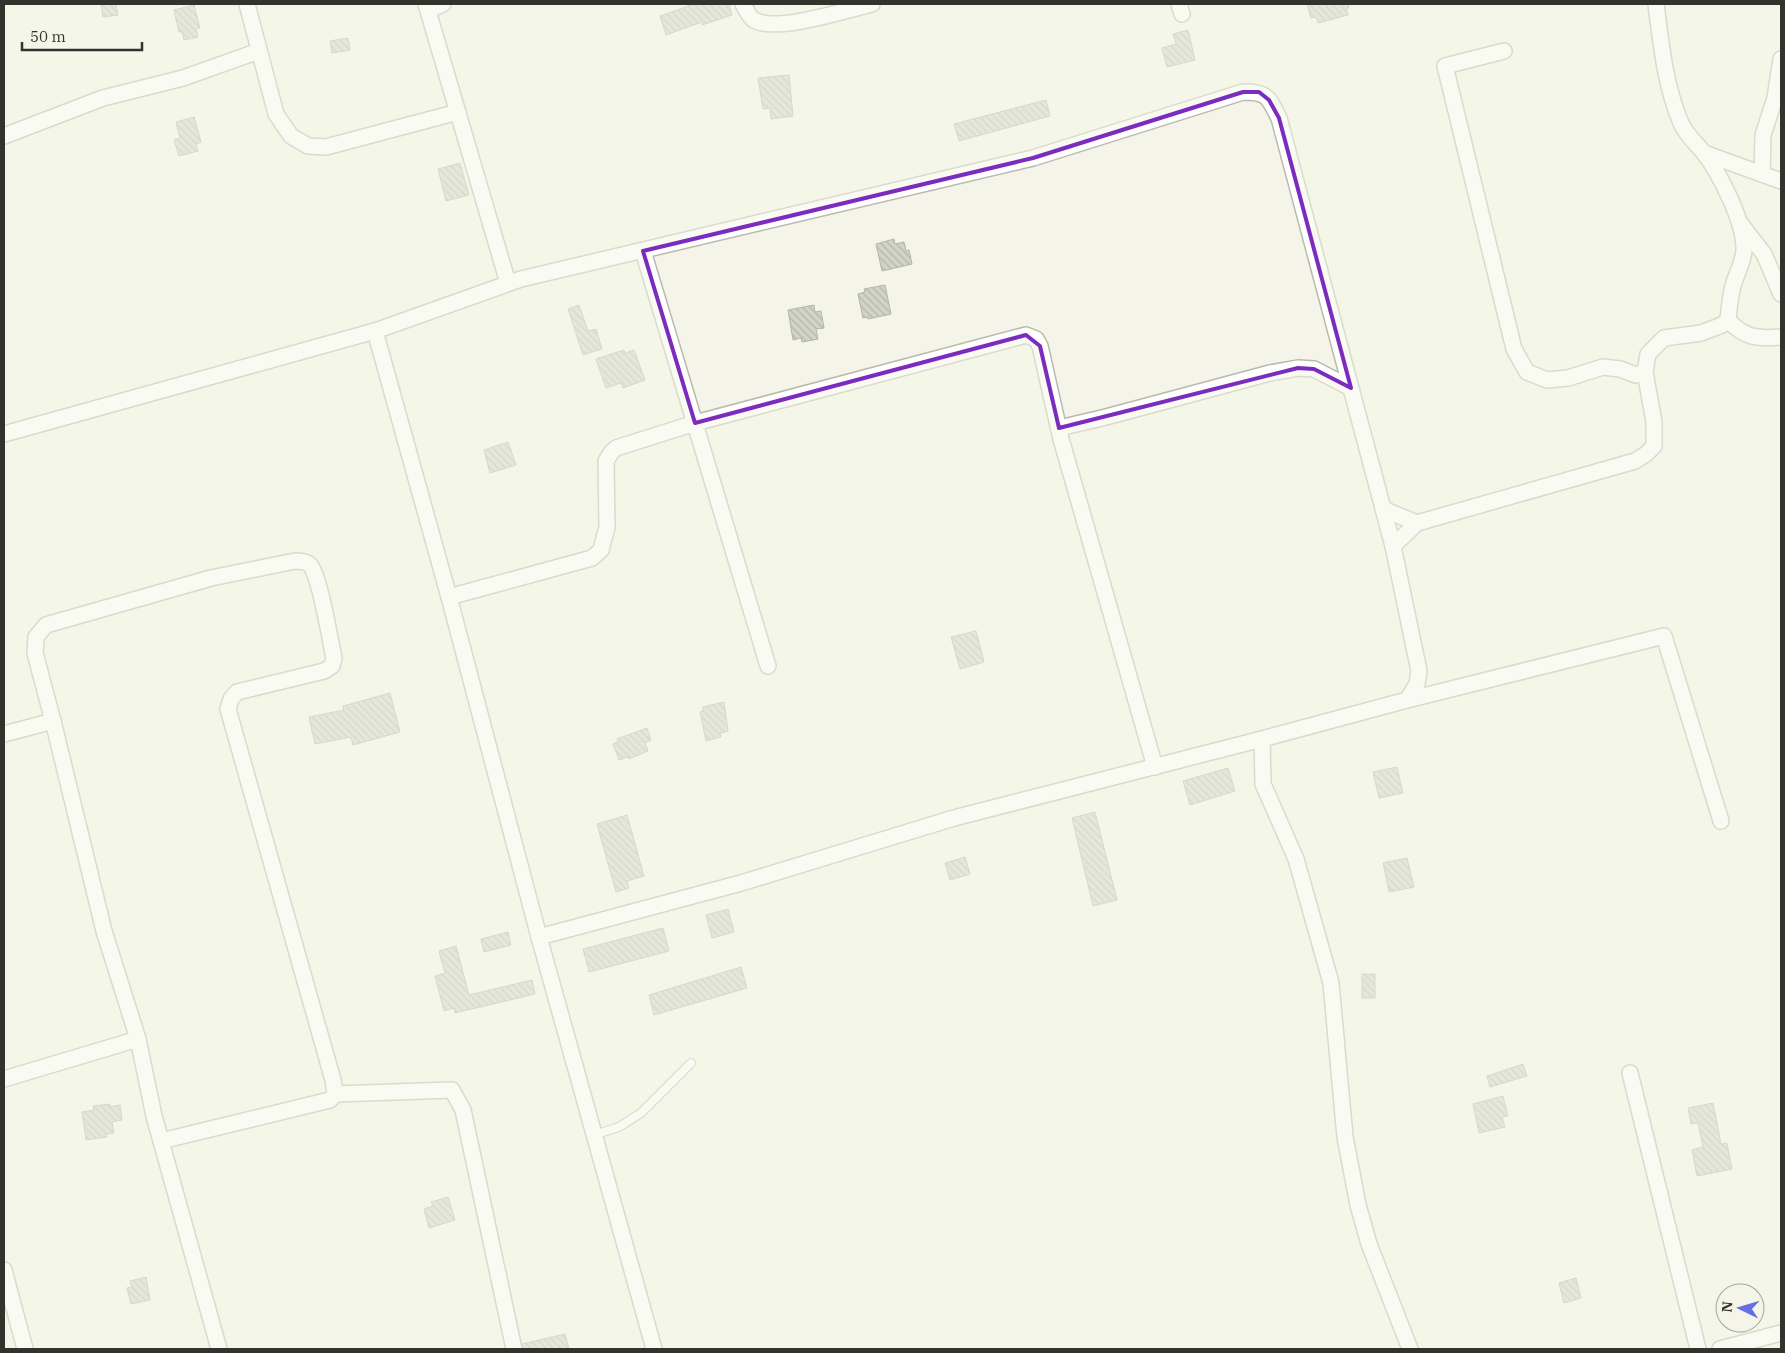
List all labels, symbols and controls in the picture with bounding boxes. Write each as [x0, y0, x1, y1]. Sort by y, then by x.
scale bar [22, 20, 142, 52]
text: 50 m [30, 27, 66, 46]
north arrow [1715, 1283, 1765, 1333]
text: N [1718, 1301, 1736, 1313]

